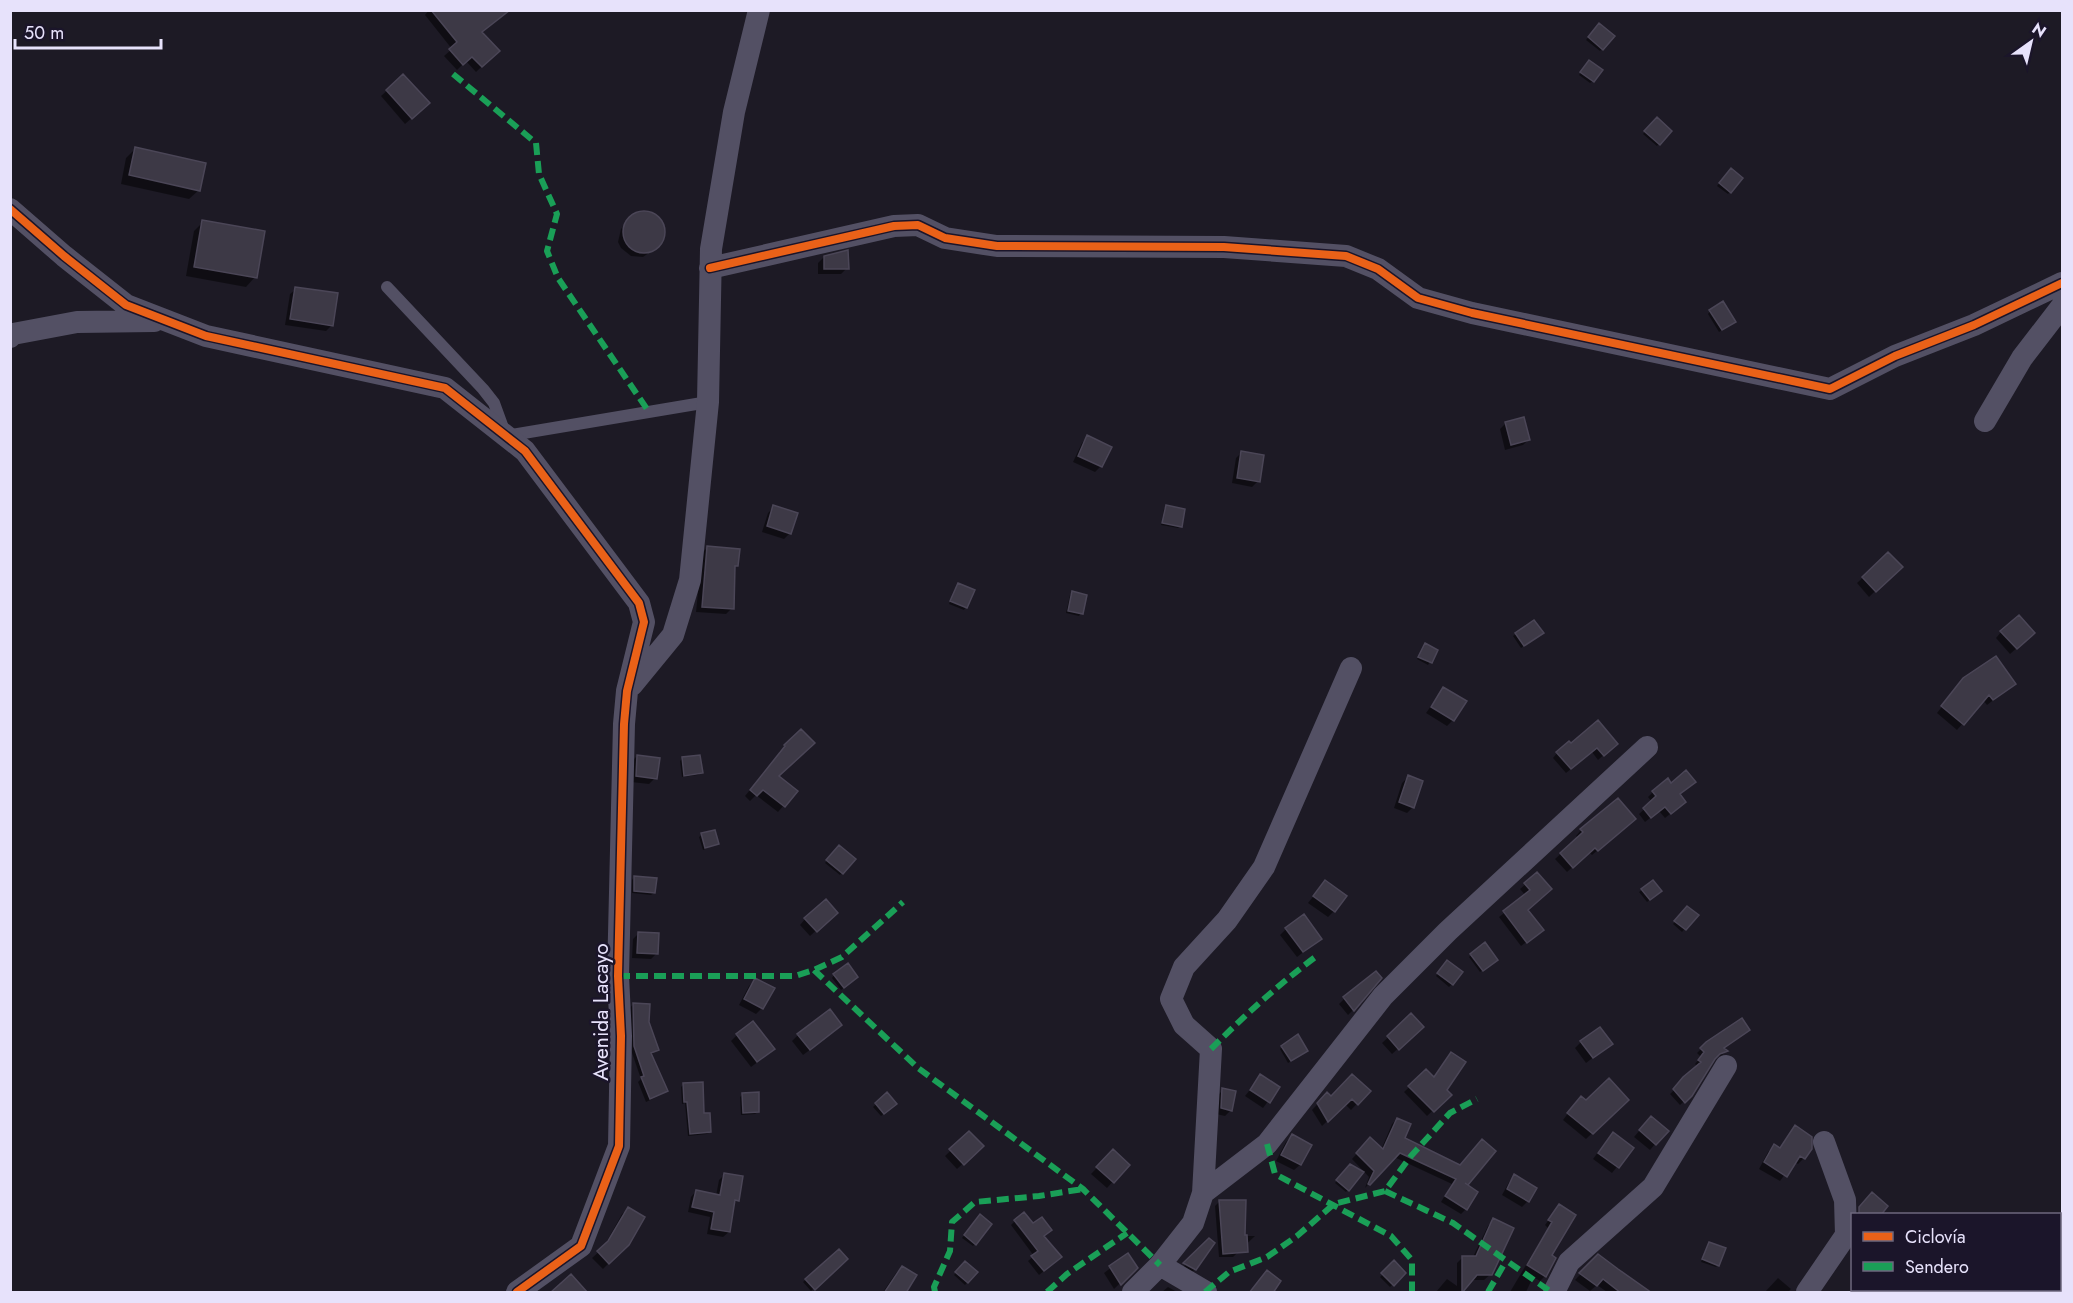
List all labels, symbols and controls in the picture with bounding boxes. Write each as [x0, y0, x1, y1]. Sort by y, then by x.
scale bar [15, 12, 160, 50]
north arrow [2001, 12, 2061, 72]
text: N [2027, 17, 2051, 43]
text: 50 m [24, 20, 64, 46]
street label: Avenida Lacayo [586, 943, 616, 1081]
legend [1851, 1213, 2061, 1291]
text: Ciclovía [1905, 1224, 1966, 1250]
text: Sendero [1905, 1254, 1969, 1280]

